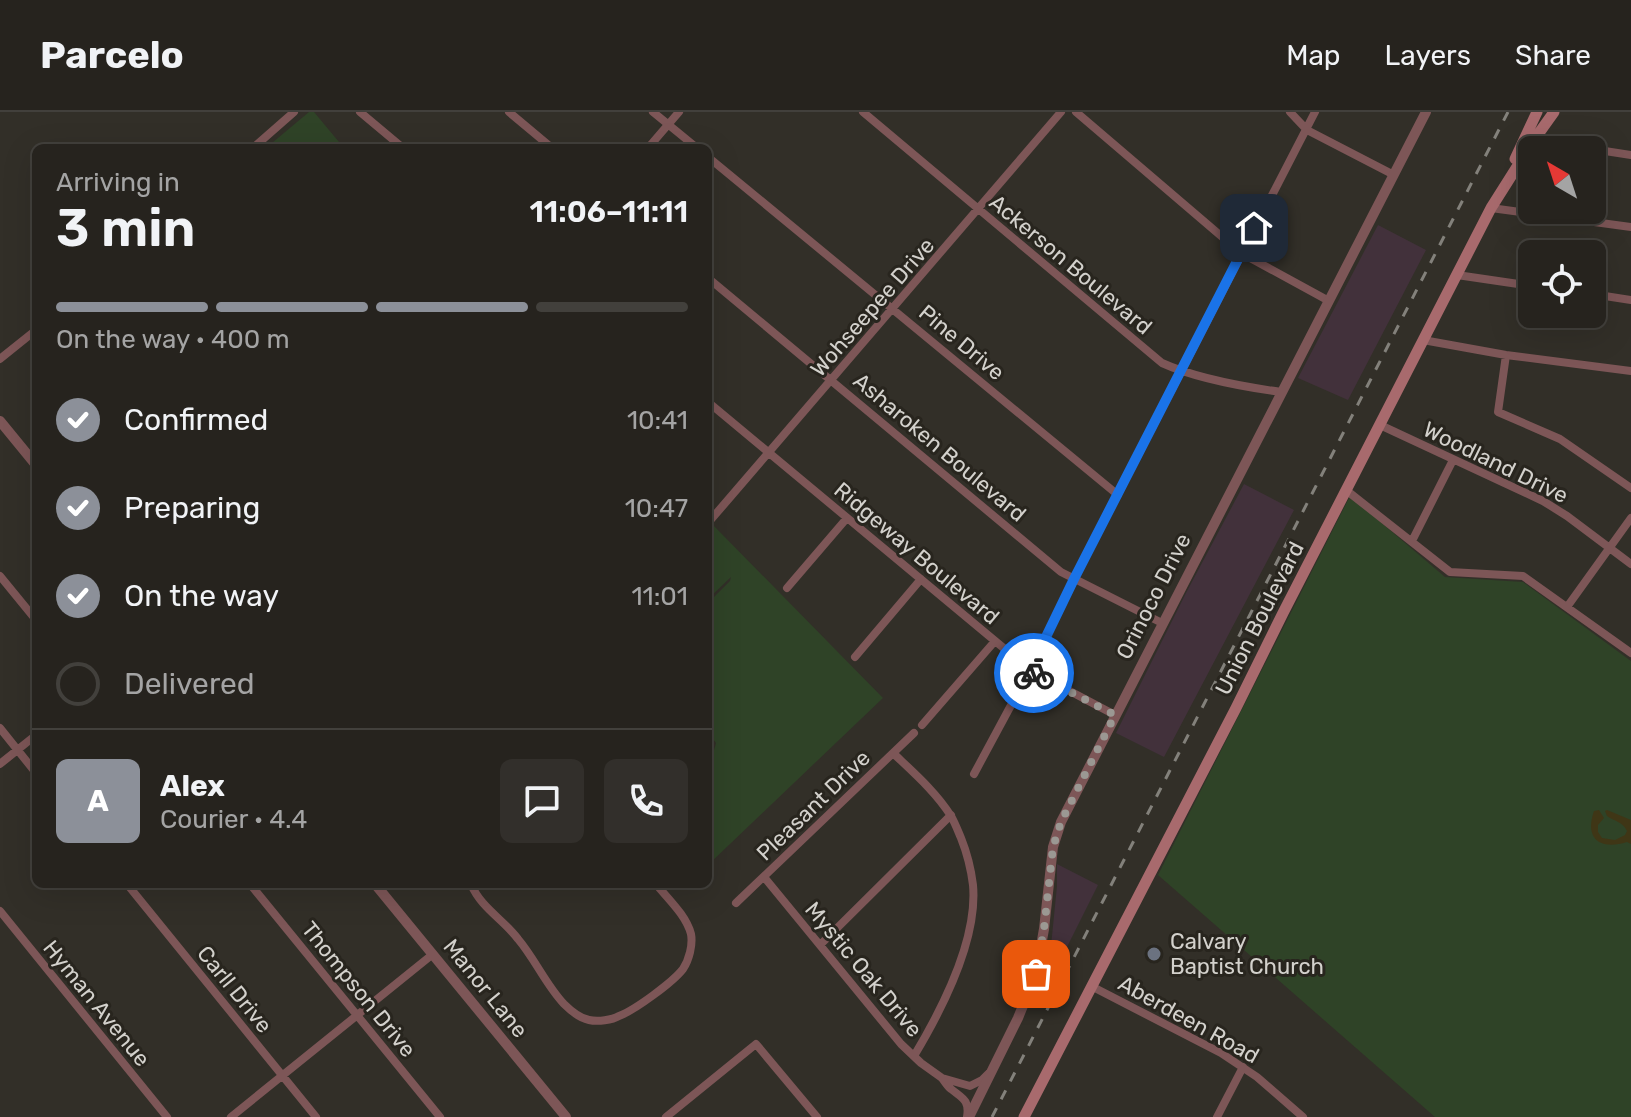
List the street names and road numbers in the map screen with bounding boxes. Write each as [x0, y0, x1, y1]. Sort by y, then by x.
street label: Ackerson Boulevard [984, 189, 1157, 340]
street label: Wohseepee Drive [805, 232, 940, 382]
street label: Pine Drive [913, 299, 1010, 386]
street label: Asharoken Boulevard [848, 367, 1032, 527]
street label: Woodland Drive [1419, 416, 1573, 509]
street label: Ridgeway Boulevard [829, 476, 1005, 630]
street label: Orinoco Drive [1110, 529, 1197, 664]
street label: Union Boulevard [1209, 537, 1310, 699]
street label: Pleasant Drive [751, 744, 876, 866]
street label: Mystic Oak Drive [799, 896, 928, 1043]
street label: Thompson Drive [296, 916, 421, 1063]
street label: Manor Lane [438, 934, 534, 1043]
street label: Hyman Avenue [37, 935, 156, 1072]
street label: Carll Drive [191, 940, 278, 1038]
street label: Aberdeen Road [1114, 970, 1264, 1069]

